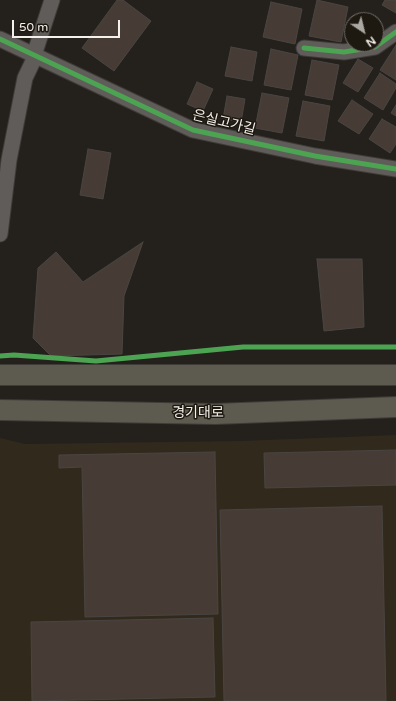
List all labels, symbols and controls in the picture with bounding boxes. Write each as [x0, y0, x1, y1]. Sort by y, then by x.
scale bar [14, 12, 122, 38]
north arrow [344, 12, 384, 52]
text: 50 m [19, 20, 48, 34]
text: N [363, 34, 378, 49]
street label: 은실고가길 [191, 107, 257, 139]
street label: 경기대로 [172, 405, 224, 421]

